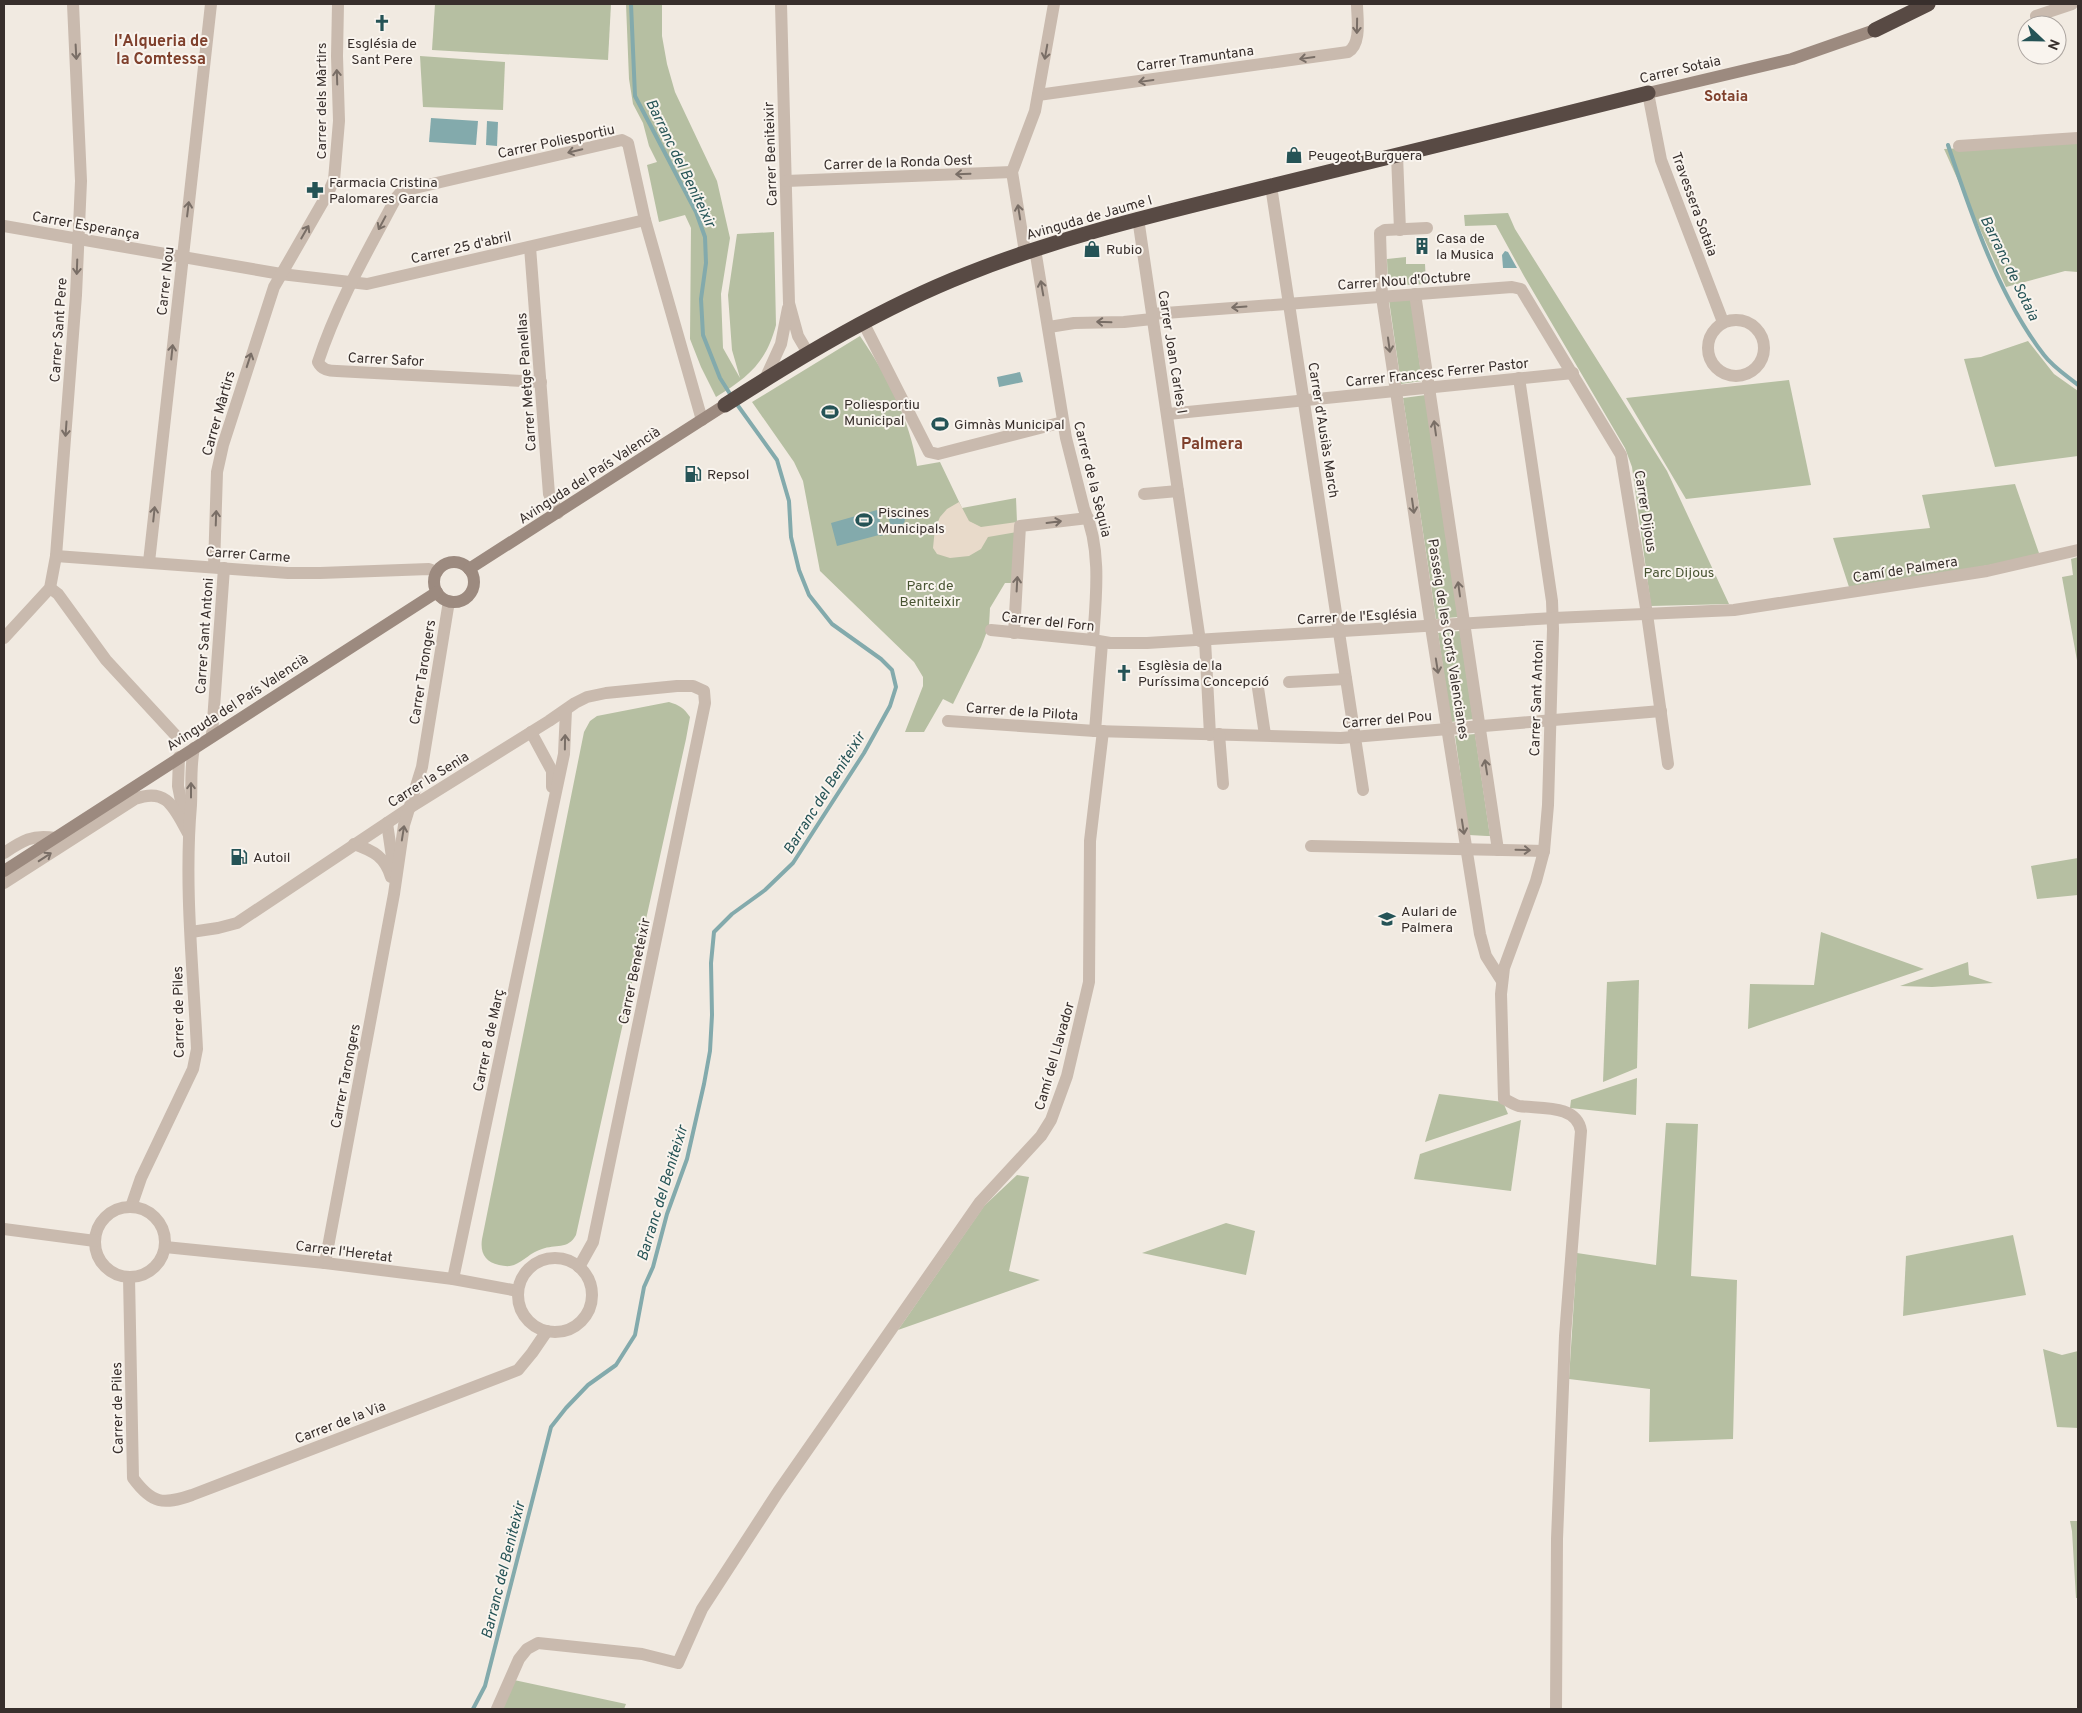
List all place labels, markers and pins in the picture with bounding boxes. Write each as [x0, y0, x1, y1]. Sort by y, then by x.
church icon: Església de Sant Pere [372, 13, 392, 33]
place label: Església de Sant Pere [347, 36, 417, 69]
shop icon: Peugeot Burguera [1284, 145, 1304, 165]
place label: Peugeot Burguera [1308, 148, 1422, 165]
place label: Farmacia Cristina Palomares Garcia [329, 175, 438, 208]
pharmacy icon: Farmacia Cristina Palomares Garcia [305, 180, 325, 200]
place label: Casa de la Musica [1436, 231, 1494, 264]
building icon: Casa de la Musica [1412, 236, 1432, 256]
shop icon: Rubio [1082, 239, 1102, 259]
place label: Rubio [1106, 242, 1142, 259]
place label: Poliesportiu Municipal [844, 397, 920, 430]
sports icon: Poliesportiu Municipal [820, 402, 840, 422]
sports icon: Gimnàs Municipal [930, 414, 950, 434]
place label: Gimnàs Municipal [954, 417, 1065, 434]
fuel station icon: Repsol [683, 464, 703, 484]
place label: Repsol [707, 467, 749, 484]
place label: Piscines Municipals [878, 505, 945, 538]
sports icon: Piscines Municipals [854, 510, 874, 530]
place label: Esglèsia de la Puríssima Concepció [1138, 658, 1269, 691]
church icon: Esglèsia de la Puríssima Concepció [1114, 663, 1134, 683]
fuel station icon: Autoil [229, 847, 249, 867]
place label: Autoil [253, 850, 291, 867]
place label: Aulari de Palmera [1401, 904, 1457, 937]
school or university icon: Aulari de Palmera [1377, 909, 1397, 929]

